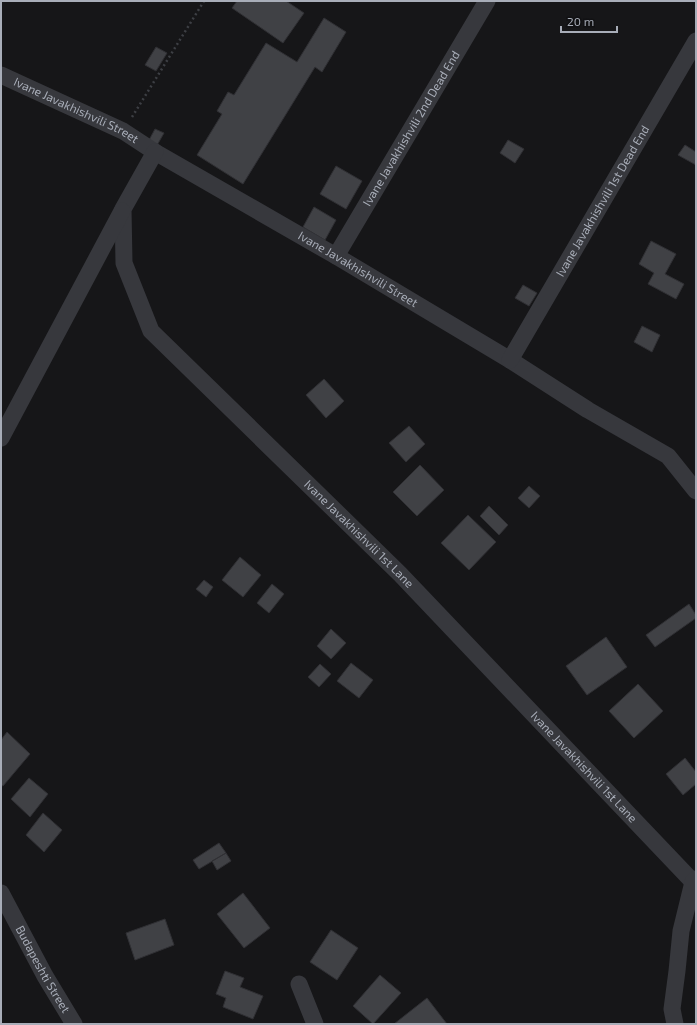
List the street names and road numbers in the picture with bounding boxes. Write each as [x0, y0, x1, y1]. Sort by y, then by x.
street label: Ivane Javakhishvili 2nd Dead End [359, 48, 462, 208]
street label: Ivane Javakhishvili Street [12, 74, 142, 146]
street label: Ivane Javakhishvili 1st Dead End [552, 122, 651, 279]
street label: Ivane Javakhishvili Street [296, 228, 421, 310]
street label: Ivane Javakhishvili 1st Lane [302, 477, 417, 590]
street label: Ivane Javakhishvili 1st Lane [528, 708, 640, 825]
street label: Budapeshti Street [14, 923, 74, 1015]

